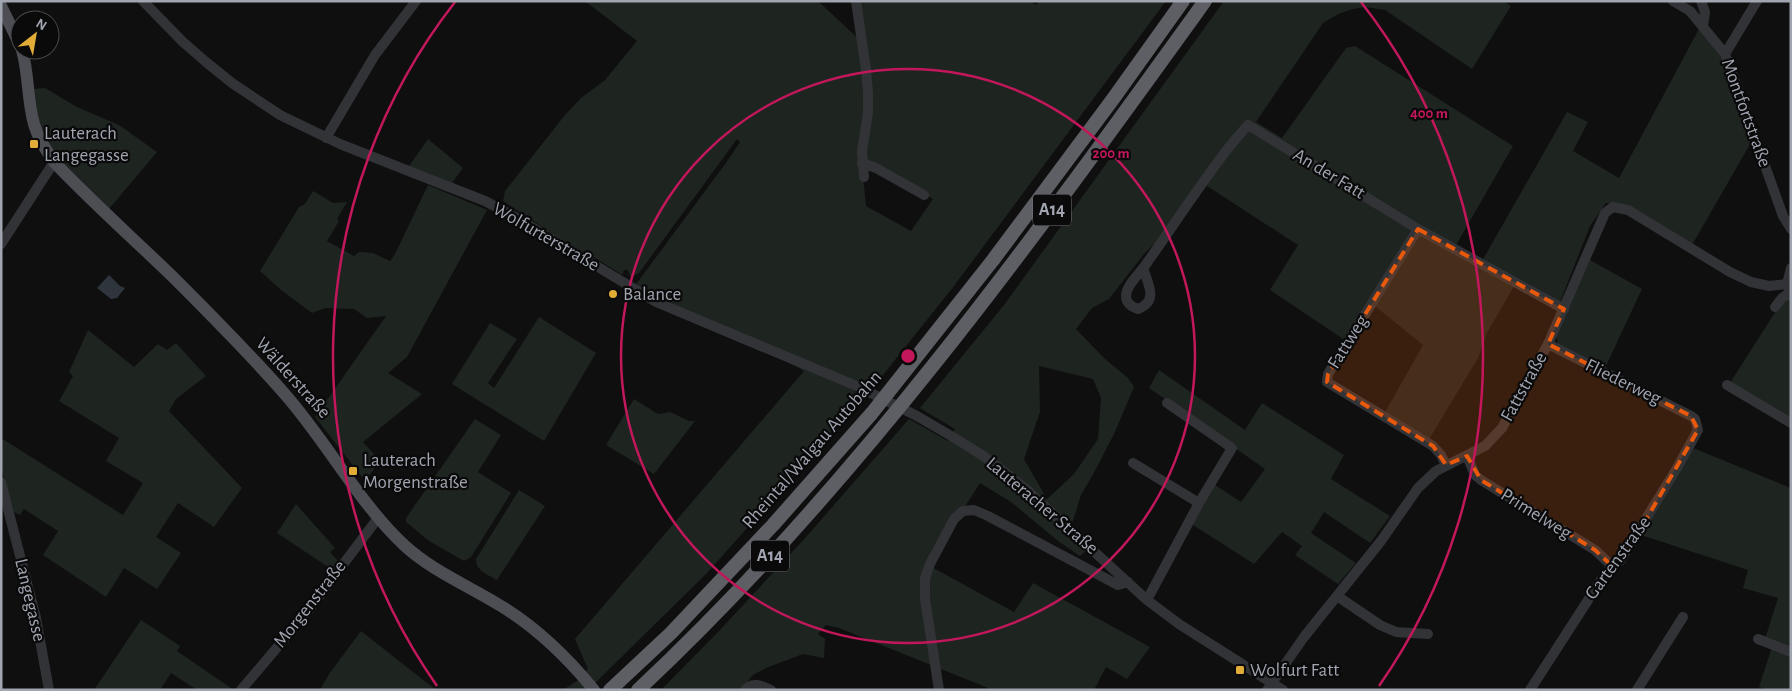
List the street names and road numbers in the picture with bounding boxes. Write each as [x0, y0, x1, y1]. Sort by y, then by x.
street label: Montfortstraße [1718, 56, 1774, 170]
street label: An der Fatt [1290, 145, 1368, 203]
road number: A14 [1033, 194, 1071, 226]
street label: Wolfurterstraße [490, 199, 602, 275]
street label: Fattweg [1324, 311, 1372, 372]
street label: Wälderstraße [252, 334, 334, 422]
street label: Fattstraße [1497, 349, 1551, 425]
street label: Fliederweg [1582, 356, 1665, 409]
street label: Rheintal/Walgau Autobahn [739, 368, 885, 532]
street label: Lauteracher Straße [982, 454, 1102, 558]
street label: Primelweg [1497, 485, 1575, 543]
street label: Gartenstraße [1582, 513, 1654, 603]
road number: A14 [751, 540, 789, 572]
street label: Langegasse [11, 557, 49, 643]
street label: Morgenstraße [270, 557, 350, 651]

